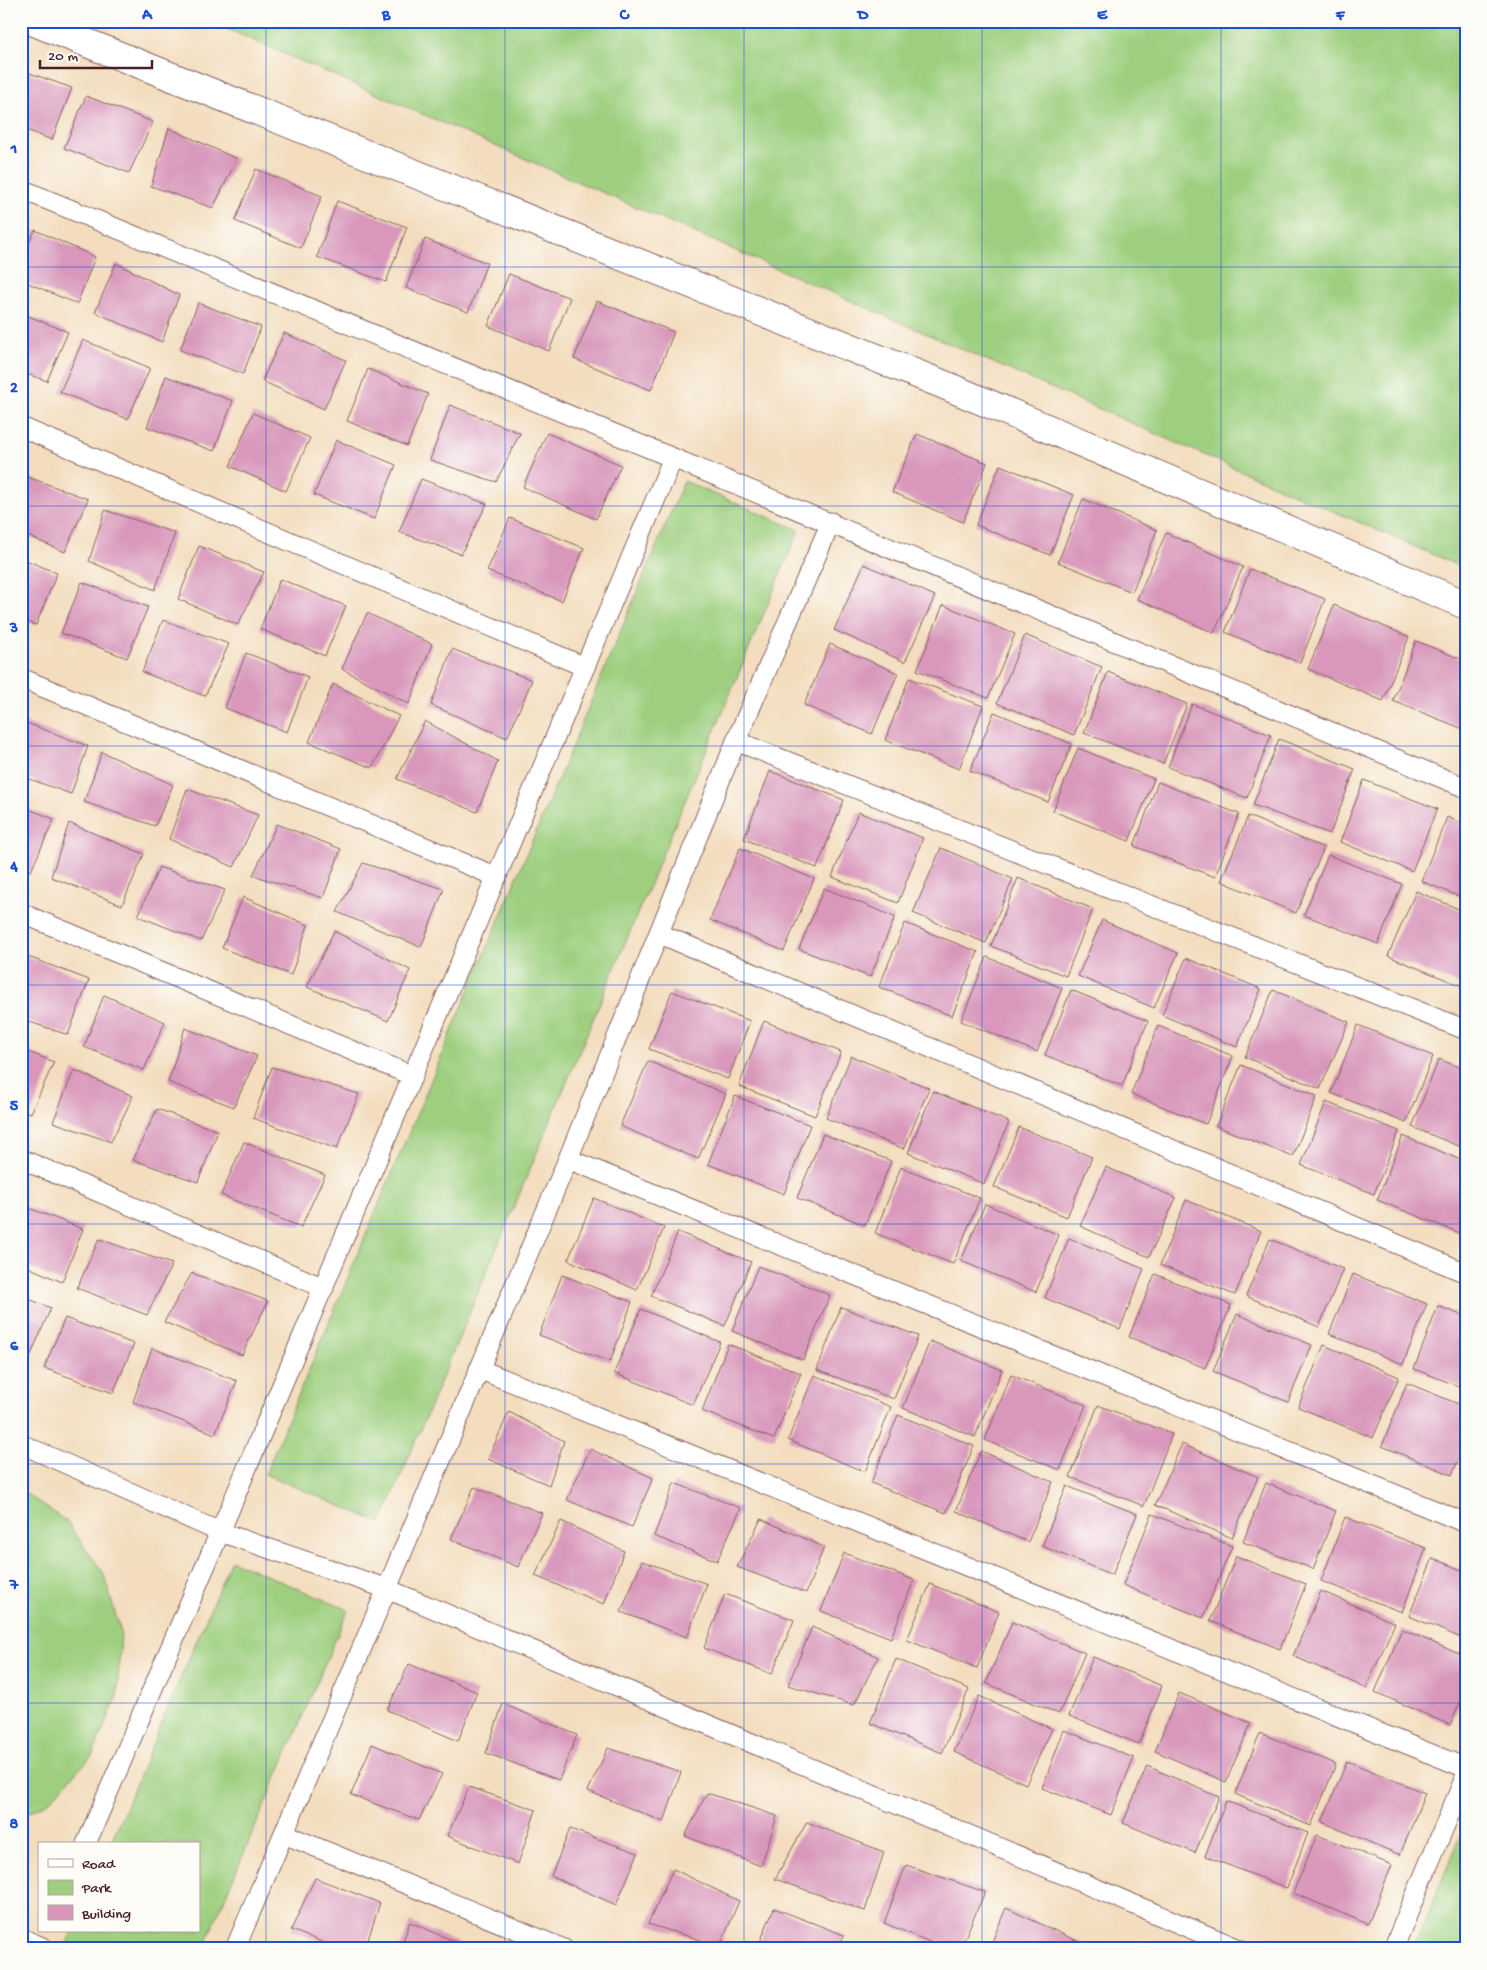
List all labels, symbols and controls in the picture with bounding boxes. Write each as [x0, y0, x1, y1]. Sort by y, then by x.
text: A [141, 7, 153, 26]
text: B [381, 7, 391, 26]
text: C [619, 7, 630, 26]
text: D [856, 7, 869, 26]
text: E [1097, 7, 1108, 26]
text: F [1335, 7, 1346, 26]
scale bar [40, 38, 152, 70]
text: 20 m [48, 48, 78, 66]
text: 1 [10, 141, 17, 160]
text: 2 [10, 380, 18, 399]
text: 3 [9, 620, 18, 639]
text: 4 [9, 859, 18, 878]
text: 5 [10, 1098, 19, 1117]
text: 6 [10, 1338, 19, 1357]
text: 7 [9, 1577, 19, 1596]
text: 8 [10, 1816, 19, 1835]
legend [38, 1842, 200, 1932]
text: Road [82, 1856, 116, 1874]
text: Park [81, 1880, 112, 1898]
text: Building [81, 1906, 131, 1924]

